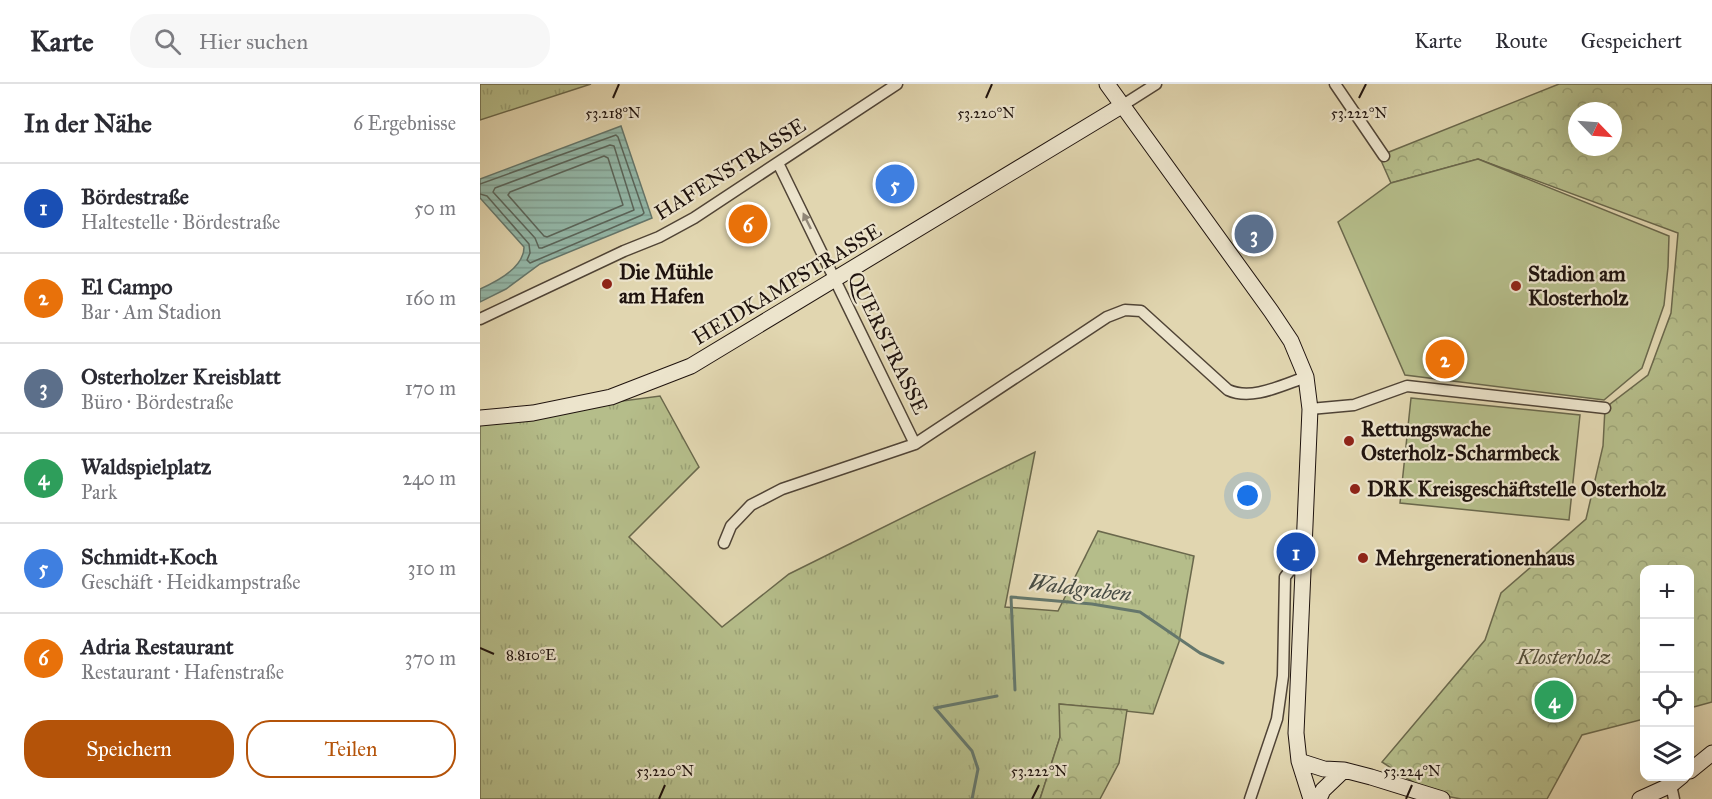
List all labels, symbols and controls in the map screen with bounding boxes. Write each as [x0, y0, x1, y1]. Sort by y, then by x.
search box [130, 14, 550, 68]
text: Karte [30, 24, 94, 59]
icon: search [151, 25, 184, 58]
text: Hier suchen [199, 28, 308, 55]
text: Karte [1414, 28, 1462, 54]
text: Route [1495, 28, 1548, 54]
text: Gespeichert [1581, 28, 1682, 54]
north arrow [1568, 102, 1622, 156]
text: 53.218°N [585, 104, 641, 122]
text: 53.220°N [957, 104, 1015, 122]
text: 53.222°N [1331, 104, 1387, 122]
text: In der Nähe [24, 107, 152, 139]
text: 6 Ergebnisse [353, 111, 456, 135]
street label: HAFENSTRASSE [650, 112, 810, 226]
pin: 5 [876, 162, 914, 206]
text: Bördestraße [81, 183, 189, 210]
text: 1 [40, 196, 47, 220]
text: 50 m [414, 196, 456, 220]
pin: 6 [728, 202, 768, 246]
text: Haltestelle · Bördestraße [81, 210, 280, 234]
pin: 3 [1234, 212, 1274, 256]
one-way arrow [803, 213, 812, 230]
street label: HEIDKAMPSTRASSE [688, 217, 886, 351]
place label: Die Mühle am Hafen [619, 259, 713, 309]
place label: Stadion am Klosterholz [1528, 261, 1629, 311]
street label: QUERSTRASSE [842, 267, 934, 419]
text: El Campo [81, 273, 173, 300]
marker: Die Mühle am Hafen [600, 277, 614, 291]
marker: Stadion am Klosterholz [1509, 279, 1523, 293]
text: 2 [39, 286, 48, 310]
text: 160 m [405, 286, 456, 310]
text: Bar · Am Stadion [81, 300, 221, 324]
pin: 2 [1426, 336, 1464, 382]
text: Osterholzer Kreisblatt [81, 363, 281, 390]
text: 3 [40, 376, 48, 400]
text: 170 m [405, 376, 456, 400]
text: Büro · Bördestraße [81, 390, 234, 414]
place label: Rettungswache Osterholz-Scharmbeck [1361, 416, 1560, 466]
marker: Rettungswache Osterholz-Scharmbeck [1342, 434, 1356, 448]
text: Waldspielplatz [81, 453, 211, 480]
text: 4 [38, 466, 49, 490]
text: 240 m [402, 466, 456, 490]
place label: DRK Kreisgeschäftstelle Osterholz [1367, 476, 1666, 502]
text: Park [81, 480, 117, 504]
your location [1233, 481, 1262, 510]
marker: DRK Kreisgeschäftstelle Osterholz [1348, 482, 1362, 496]
pin: 1 [1276, 530, 1316, 574]
text: Schmidt+Koch [81, 543, 217, 570]
place label: Mehrgenerationenhaus [1375, 545, 1575, 571]
marker: Mehrgenerationenhaus [1356, 551, 1370, 565]
text: 5 [39, 556, 48, 580]
text: 310 m [407, 556, 456, 580]
map controls [1640, 565, 1694, 781]
button: + [1640, 565, 1694, 619]
water label: Waldgraben [1027, 568, 1133, 608]
text: Geschäft · Heidkampstraße [81, 570, 301, 594]
button: − [1640, 619, 1694, 673]
text: Adria Restaurant [81, 633, 234, 660]
park label: Klosterholz [1516, 644, 1611, 670]
text: 6 [38, 646, 49, 670]
text: 370 m [405, 646, 456, 670]
text: 8.810°E [506, 646, 556, 664]
text: Restaurant · Hafenstraße [81, 660, 284, 684]
button: locate [1640, 673, 1694, 727]
pin: 4 [1534, 678, 1574, 722]
button: Speichern [24, 720, 234, 778]
button: Teilen [246, 720, 456, 778]
button: layers [1640, 727, 1694, 781]
text: 53.220°N [636, 762, 694, 780]
text: 53.222°N [1011, 762, 1067, 780]
text: 53.224°N [1383, 762, 1441, 780]

